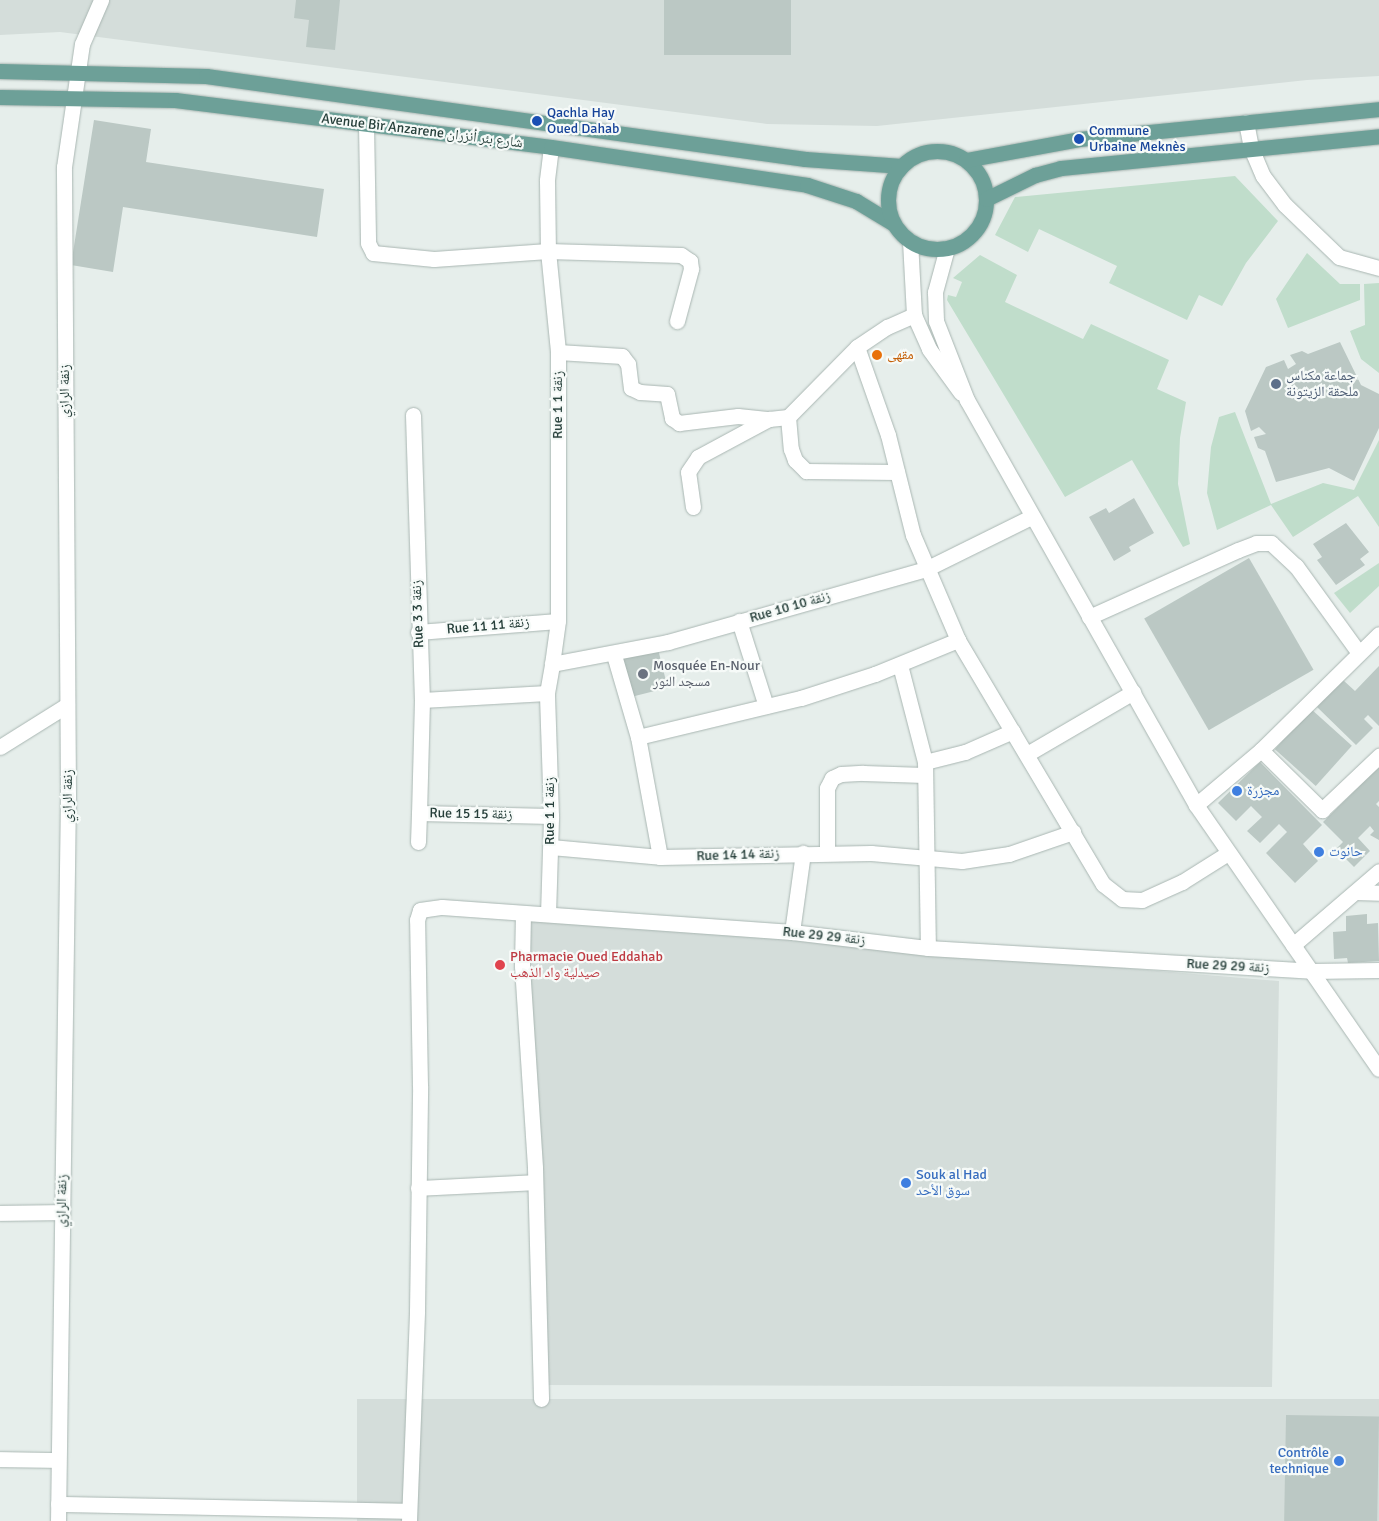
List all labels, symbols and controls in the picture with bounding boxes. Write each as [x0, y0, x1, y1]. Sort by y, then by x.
place label: Qachla Hay Oued Dahab [547, 105, 619, 138]
street label: Avenue Bir Anzarene شارع بئر أنزران [320, 110, 524, 152]
marker: Qachla Hay Oued Dahab [531, 115, 543, 127]
place label: Commune Urbaine Meknès [1089, 123, 1186, 156]
marker: Commune Urbaine Meknès [1073, 133, 1085, 145]
place label: مقهى [887, 347, 914, 363]
marker: مقهى [871, 349, 883, 361]
street label: زنقة الرازي [57, 364, 73, 418]
place label: جماعة مكناس ملحقة الزيتونة [1286, 368, 1358, 401]
street label: Rue 1 زنقة 1 [550, 371, 566, 439]
marker: جماعة مكناس ملحقة الزيتونة [1270, 378, 1282, 390]
street label: Rue 3 زنقة 3 [408, 580, 428, 648]
street label: Rue 10 زنقة 10 [748, 587, 832, 627]
street label: Rue 11 زنقة 11 [446, 614, 530, 638]
place label: Mosquée En-Nour مسجد النور [653, 658, 760, 690]
marker: Mosquée En-Nour مسجد النور [637, 668, 649, 680]
street label: زنقة الرازي [60, 769, 76, 823]
street label: Rue 1 زنقة 1 [542, 777, 558, 845]
place label: مجزرة [1247, 783, 1279, 799]
marker: مجزرة [1231, 785, 1243, 797]
street label: Rue 15 زنقة 15 [429, 805, 513, 823]
place label: حانوت [1329, 844, 1363, 860]
street label: Rue 14 زنقة 14 [696, 845, 780, 865]
marker: حانوت [1313, 846, 1325, 858]
street label: Rue 29 زنقة 29 [782, 923, 866, 949]
place label: Pharmacie Oued Eddahab صيدلية واد الذهب [510, 949, 663, 982]
street label: Rue 29 زنقة 29 [1186, 955, 1270, 977]
marker: Pharmacie Oued Eddahab صيدلية واد الذهب [494, 959, 506, 971]
place label: Souk al Had سوق الأحد [916, 1167, 987, 1200]
street label: زنقة الرازي [53, 1174, 71, 1228]
marker: Souk al Had سوق الأحد [900, 1177, 912, 1189]
place label: Contrôle technique [1270, 1445, 1329, 1478]
marker: Contrôle technique [1333, 1455, 1345, 1467]

